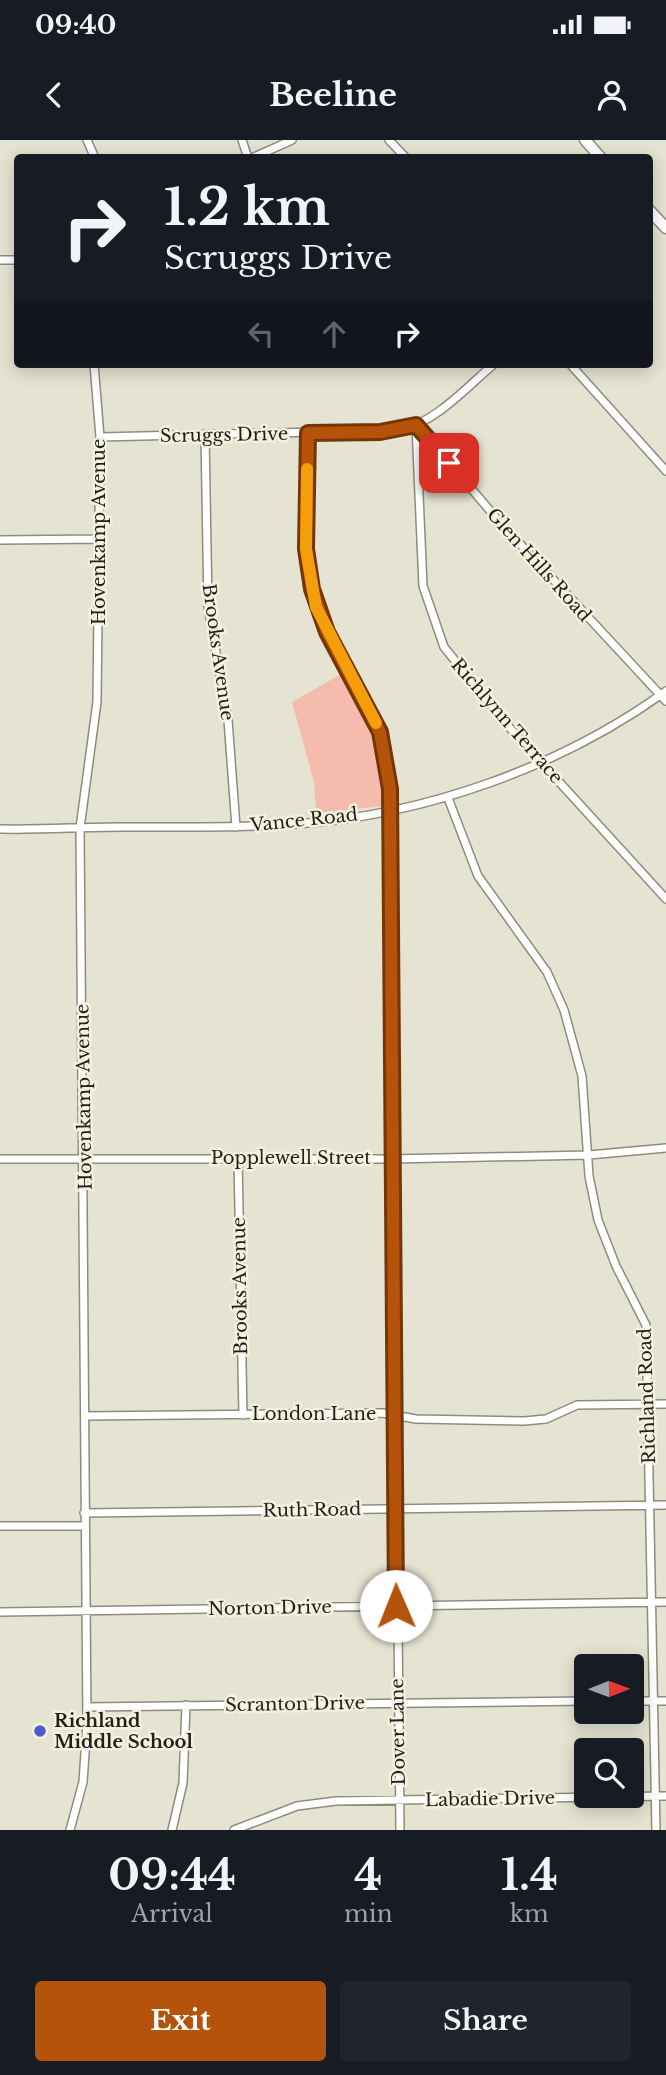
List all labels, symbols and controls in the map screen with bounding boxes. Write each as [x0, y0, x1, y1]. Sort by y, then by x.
text: 09:40 [35, 9, 116, 41]
text: Beeline [269, 75, 397, 115]
icon: back [35, 76, 73, 114]
icon: person [593, 76, 631, 114]
text: 1.2 km [164, 177, 330, 238]
icon: right [49, 182, 140, 273]
text: Scruggs Drive [164, 238, 392, 278]
icon: left [242, 315, 280, 353]
icon: ahead [315, 315, 353, 353]
icon: right [388, 315, 426, 353]
street label: Scruggs Drive [160, 423, 288, 447]
pin [419, 433, 479, 493]
street label: Hovenkamp Avenue [88, 439, 110, 625]
icon: arrive [430, 444, 468, 482]
street label: Glen Hills Road [482, 504, 596, 626]
street label: Brooks Avenue [198, 582, 238, 722]
street label: Richlynn Terrace [447, 654, 567, 788]
street label: Vance Road [248, 803, 359, 837]
street label: Hovenkamp Avenue [71, 1004, 97, 1190]
street label: Popplewell Street [211, 1147, 371, 1169]
street label: Brooks Avenue [228, 1217, 252, 1355]
street label: Richland Road [634, 1328, 660, 1464]
street label: London Lane [252, 1403, 376, 1425]
street label: Ruth Road [263, 1498, 361, 1522]
position arrow [359, 1569, 433, 1643]
street label: Norton Drive [208, 1596, 332, 1620]
north arrow [574, 1654, 644, 1724]
map controls [574, 1654, 644, 1808]
street label: Dover Lane [386, 1678, 410, 1786]
street label: Scranton Drive [225, 1692, 365, 1716]
place label: Richland Middle School [54, 1710, 193, 1753]
marker: Richland Middle School [32, 1723, 48, 1739]
button: search [574, 1738, 644, 1808]
street label: Labadie Drive [425, 1787, 555, 1811]
text: 09:44 [108, 1849, 236, 1901]
text: 4 [354, 1849, 382, 1901]
text: 1.4 [501, 1849, 558, 1901]
text: Arrival [131, 1900, 213, 1928]
text: min [344, 1900, 392, 1928]
text: km [510, 1900, 549, 1928]
button: Exit [35, 1981, 326, 2061]
button: Share [340, 1981, 631, 2061]

